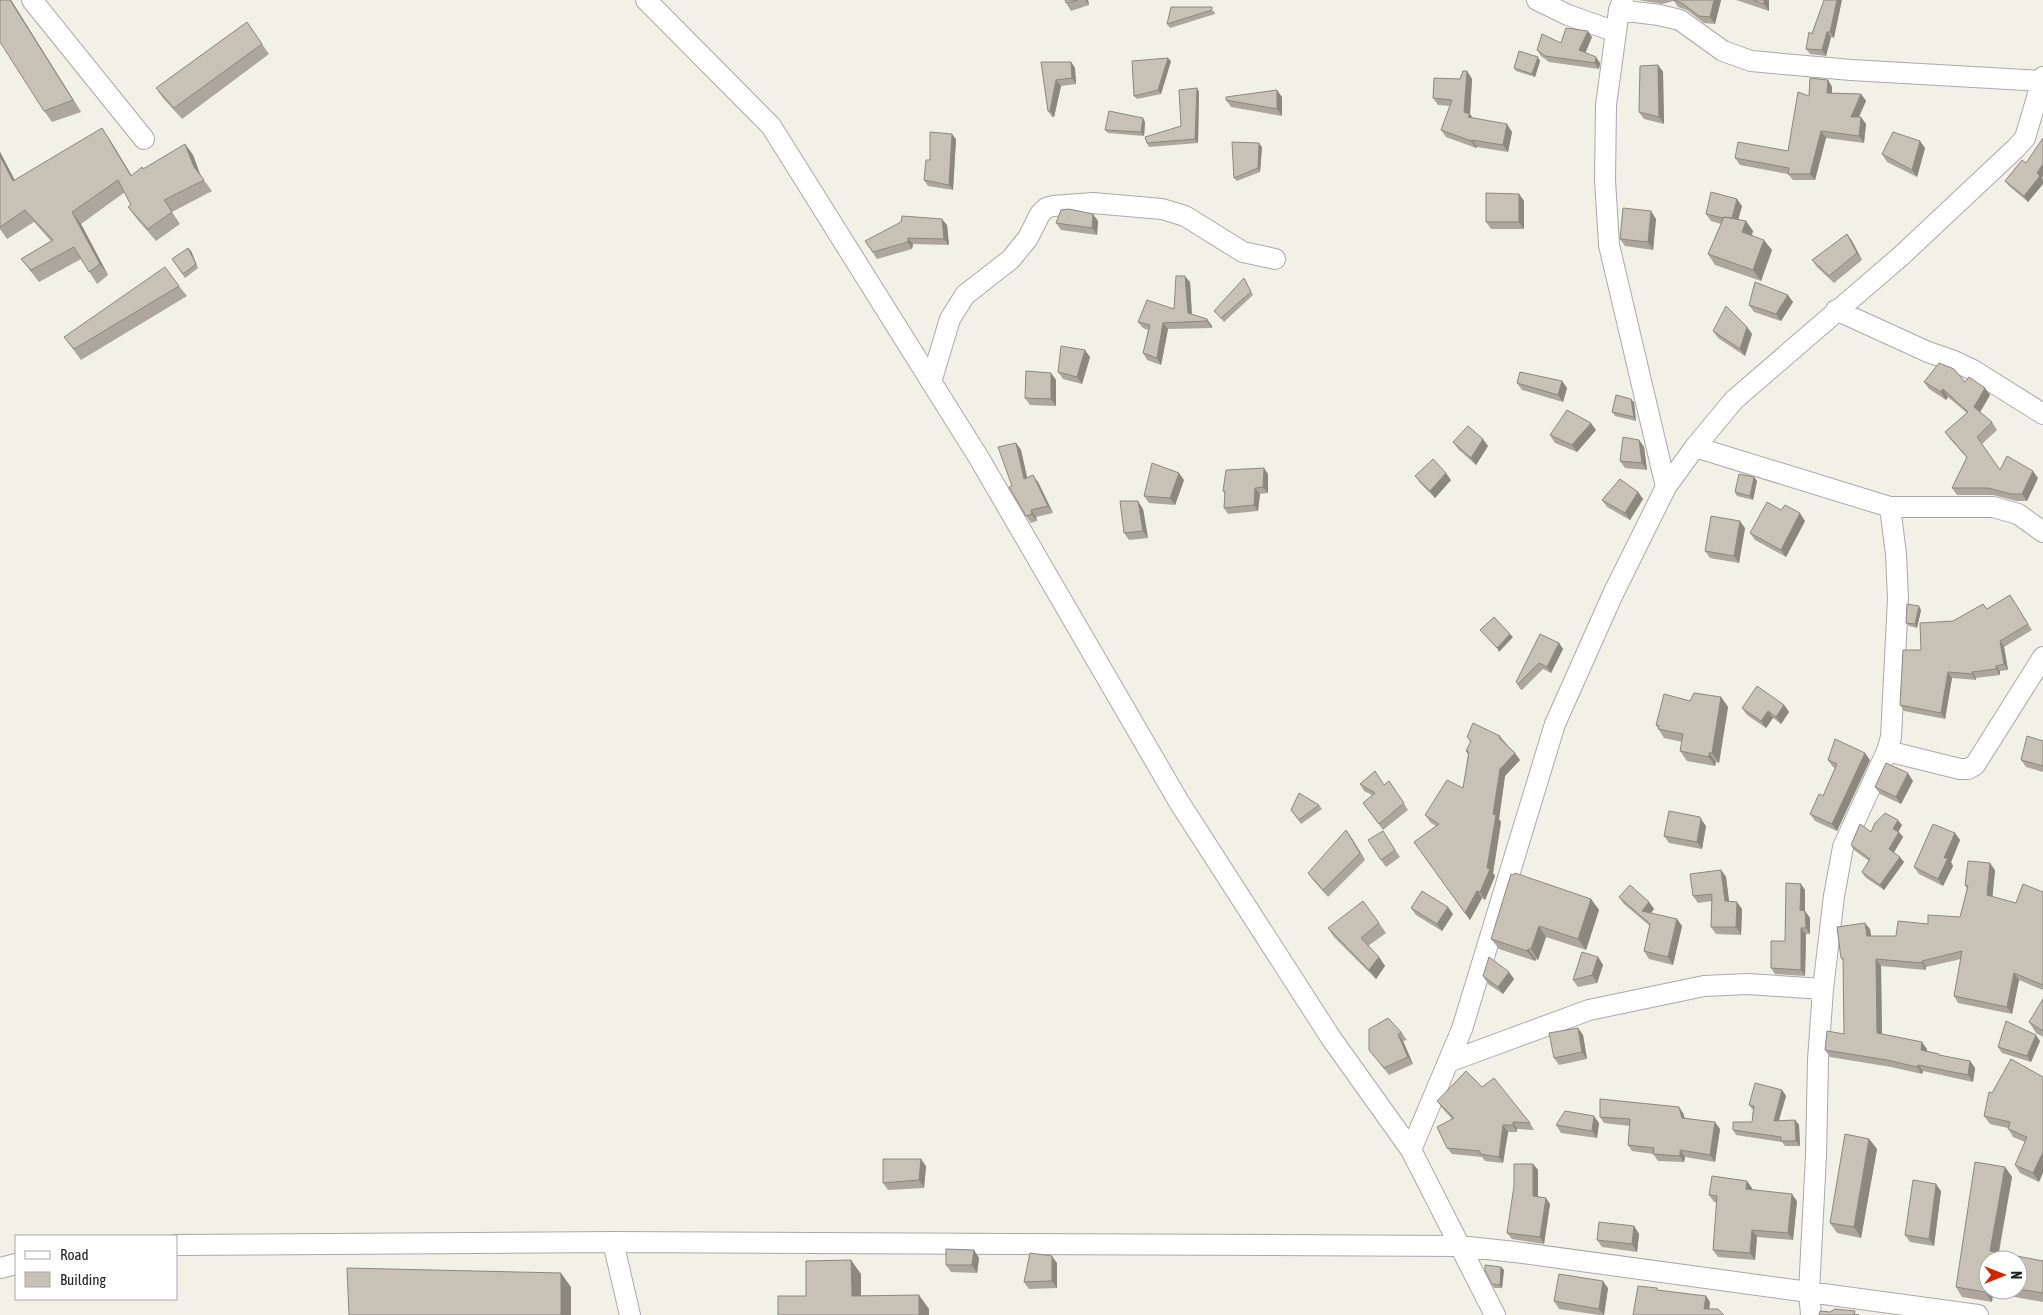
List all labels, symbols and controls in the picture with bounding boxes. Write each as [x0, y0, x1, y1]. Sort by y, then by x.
legend [15, 1235, 178, 1300]
text: Road [60, 1246, 89, 1263]
north arrow [1978, 1250, 2028, 1300]
text: Building [60, 1271, 106, 1288]
text: N [2008, 1271, 2024, 1279]

